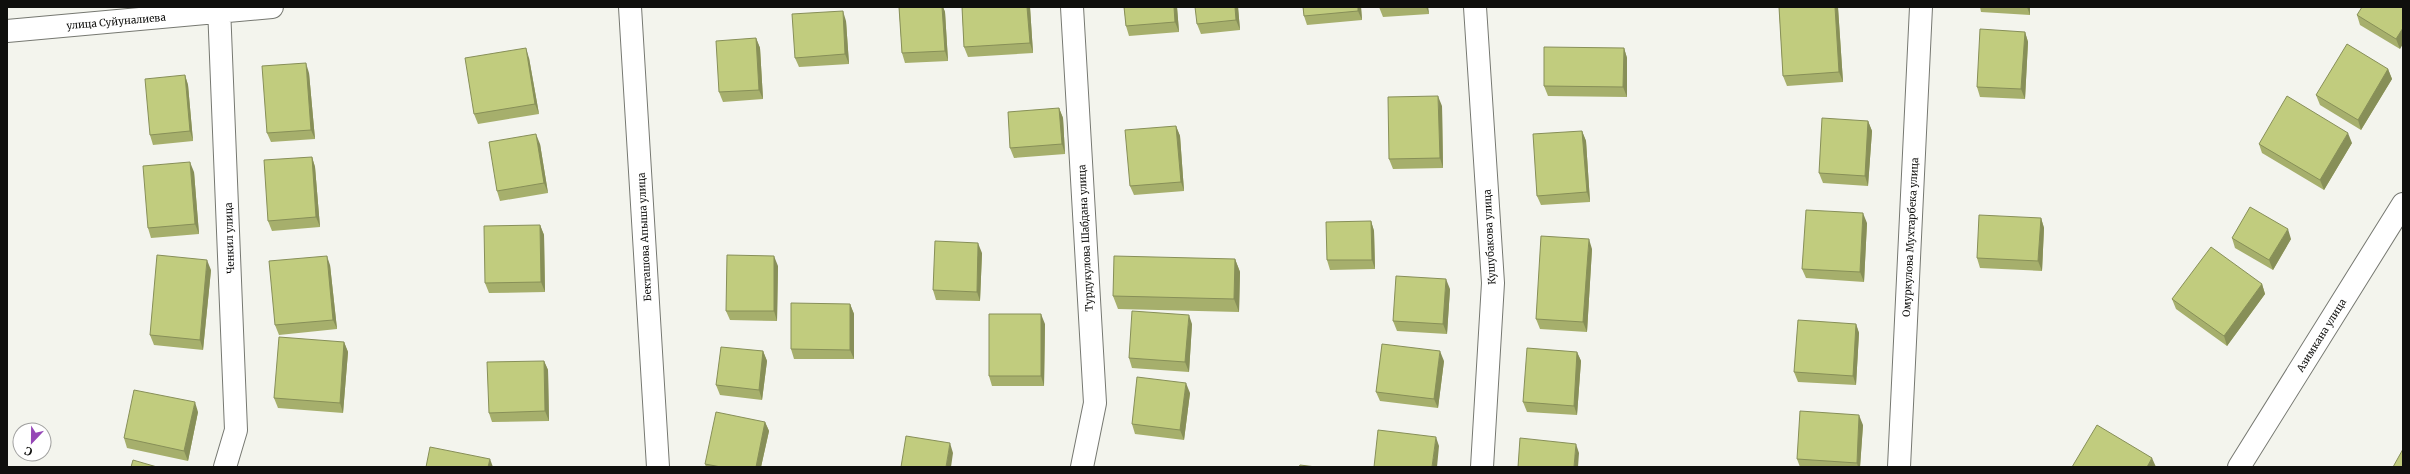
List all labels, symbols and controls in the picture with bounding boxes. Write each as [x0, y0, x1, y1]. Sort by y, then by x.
street label: улица Суйуналиева [66, 11, 167, 32]
street label: Омуркулова Мухтарбека улица [1900, 156, 1921, 317]
street label: Турдукулова Шабдана улица [1075, 164, 1096, 312]
street label: Бекташова Апыша улица [635, 172, 654, 302]
street label: Кушубакова улица [1480, 188, 1498, 285]
street label: Ченкил улица [222, 202, 237, 274]
street label: Азимкана улица [2293, 296, 2349, 375]
north arrow [12, 422, 52, 462]
text: С [22, 443, 34, 459]

